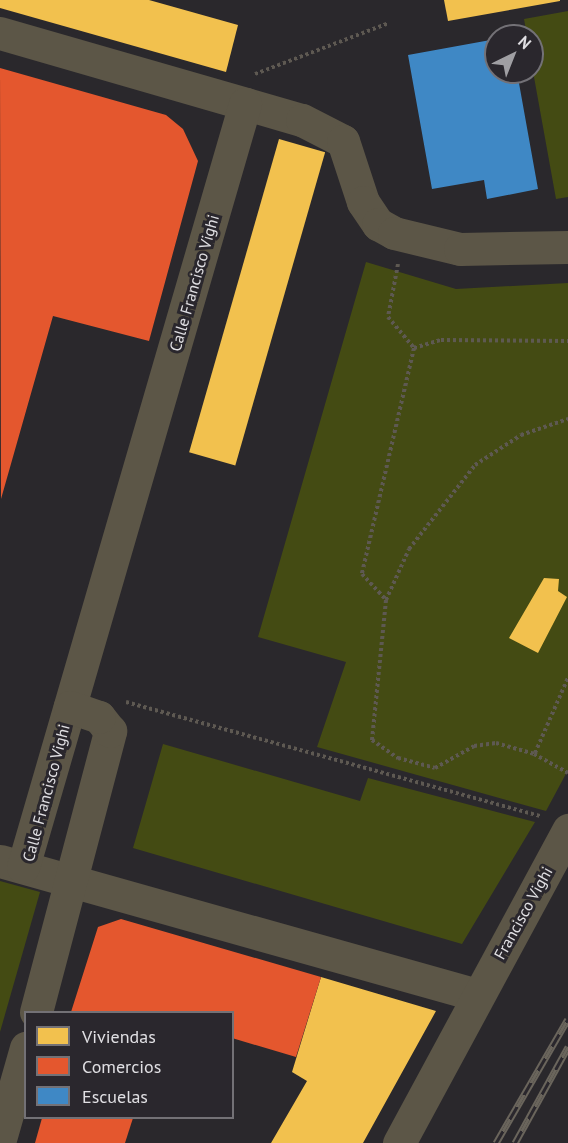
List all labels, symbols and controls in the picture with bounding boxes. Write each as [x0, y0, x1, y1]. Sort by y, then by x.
north arrow [484, 24, 544, 84]
text: N [514, 31, 536, 53]
street label: Calle Francisco Vighi [165, 212, 223, 354]
street label: Calle Francisco Vighi [18, 722, 74, 864]
street label: Francisco Vighi [490, 863, 556, 963]
legend [24, 1011, 234, 1119]
text: Viviendas [82, 1025, 156, 1048]
text: Comercios [82, 1055, 161, 1078]
text: Escuelas [82, 1085, 148, 1108]

